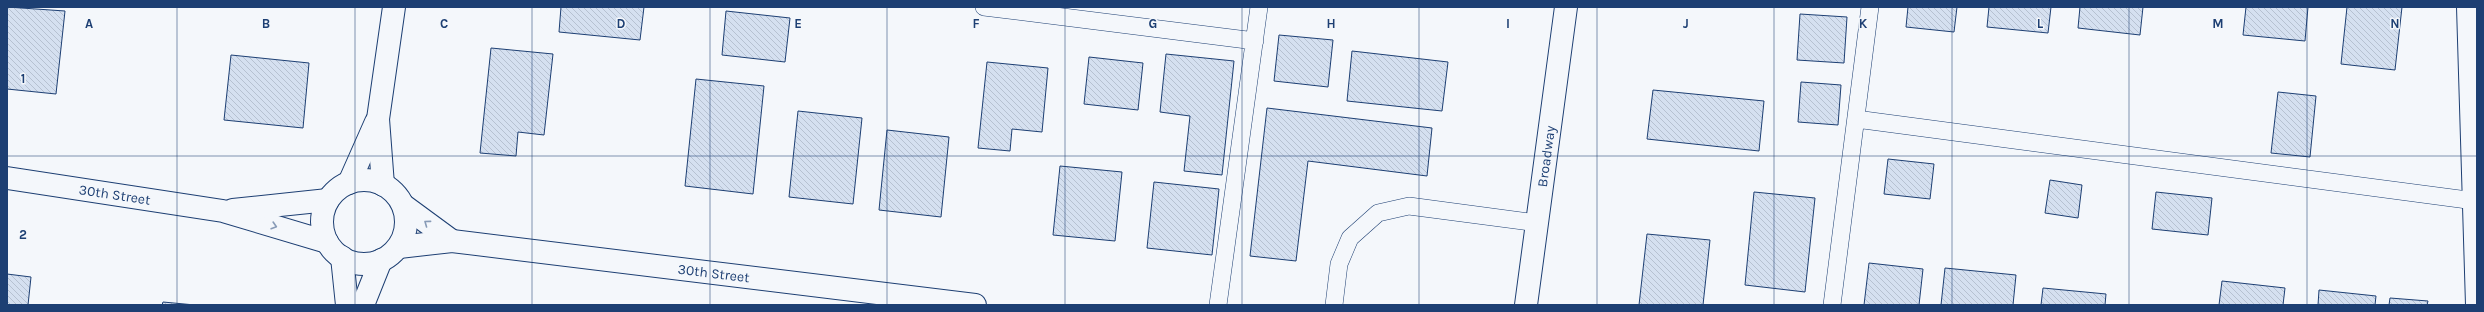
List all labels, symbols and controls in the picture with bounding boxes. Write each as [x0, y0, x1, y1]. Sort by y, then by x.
text: A [85, 16, 93, 31]
text: B [262, 16, 270, 31]
text: C [440, 16, 448, 31]
text: D [617, 16, 626, 31]
text: E [794, 16, 802, 31]
text: F [972, 16, 980, 31]
text: G [1149, 16, 1157, 31]
text: H [1326, 16, 1336, 31]
text: I [1506, 16, 1510, 31]
text: J [1683, 16, 1689, 31]
text: K [1859, 16, 1868, 31]
text: L [2037, 16, 2044, 31]
text: M [2212, 16, 2224, 31]
text: N [2390, 16, 2400, 31]
text: 1 [21, 71, 25, 86]
street label: Broadway [1533, 124, 1559, 188]
street label: 30th Street [78, 181, 152, 208]
one-way arrow [270, 221, 277, 230]
one-way arrow [425, 221, 432, 228]
text: 2 [19, 227, 27, 242]
street label: 30th Street [677, 260, 751, 286]

